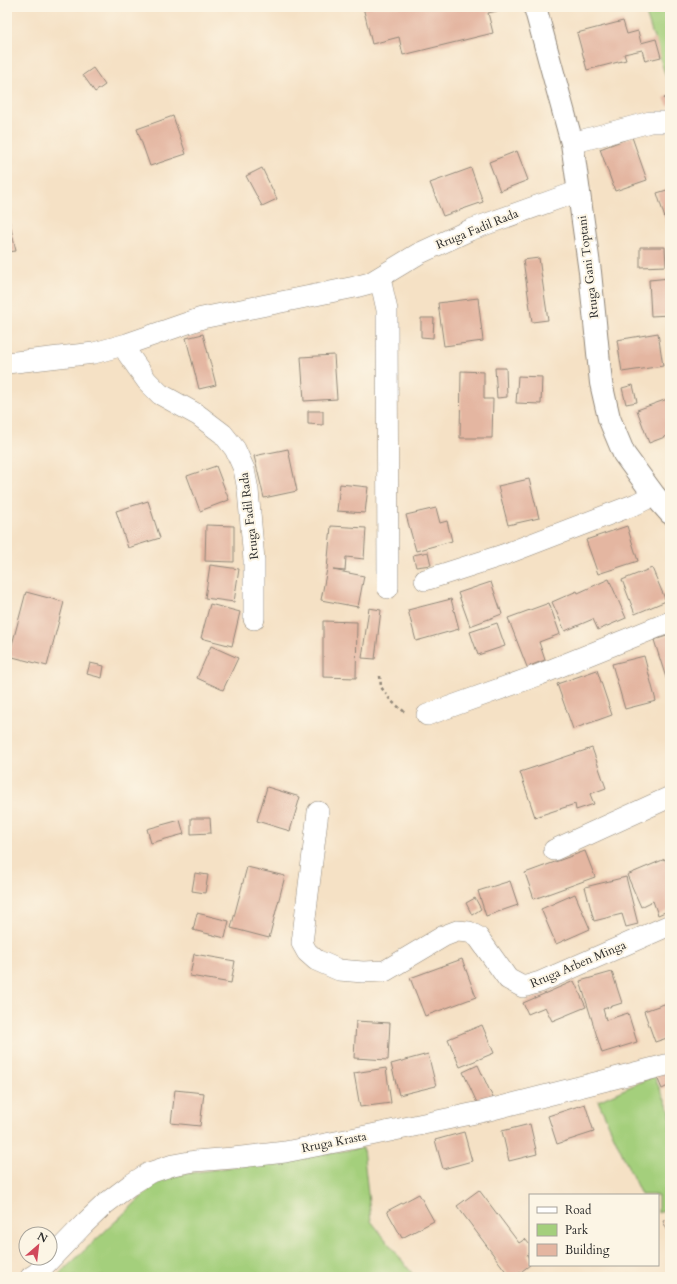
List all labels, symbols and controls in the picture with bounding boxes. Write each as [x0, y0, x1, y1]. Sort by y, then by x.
street label: Rruga Fadil Rada [433, 205, 521, 253]
street label: Rruga Gani Toptani [574, 214, 602, 319]
street label: Rruga Fadil Rada [236, 471, 262, 560]
street label: Rruga Arben Minga [528, 936, 629, 991]
street label: Rruga Krasta [300, 1128, 369, 1156]
legend [529, 1194, 659, 1266]
text: Road [565, 1202, 592, 1218]
text: Park [565, 1222, 589, 1238]
north arrow [18, 1226, 58, 1266]
text: N [35, 1229, 51, 1247]
text: Building [565, 1242, 610, 1258]

